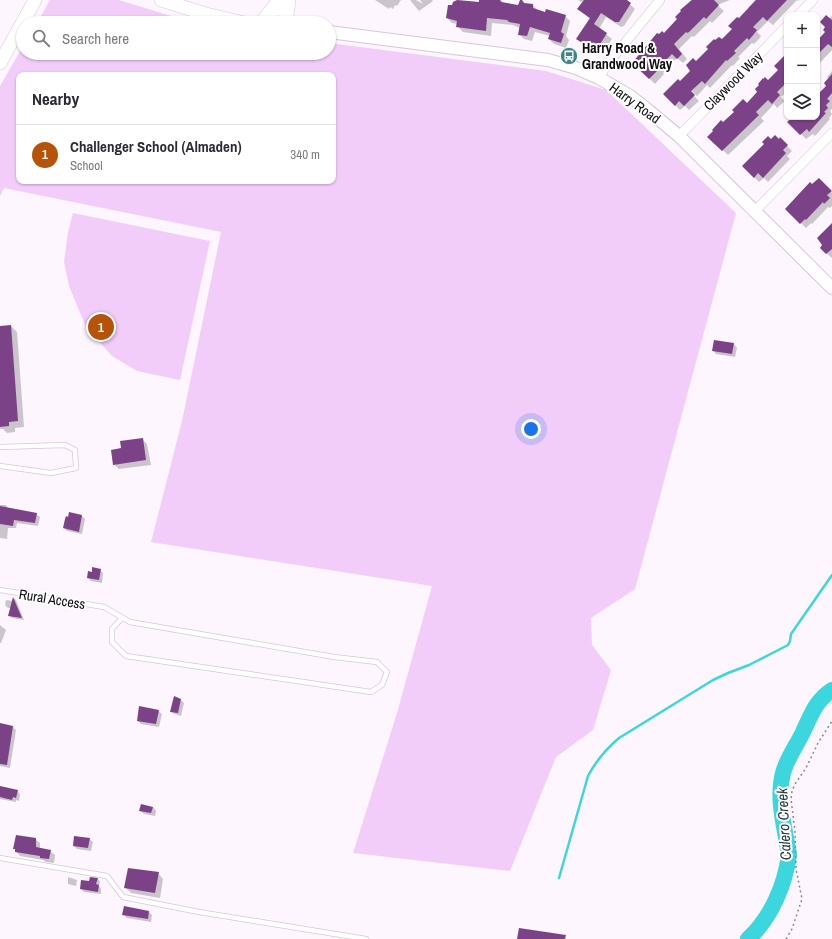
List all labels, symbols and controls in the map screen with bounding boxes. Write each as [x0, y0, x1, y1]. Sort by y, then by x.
map controls [784, 12, 820, 120]
button: + [784, 12, 820, 48]
search box [16, 16, 336, 60]
icon: search [30, 27, 52, 49]
text: Search here [62, 28, 129, 49]
place label: Harry Road & Grandwood Way [582, 39, 673, 73]
bus stop icon: Harry Road & Grandwood Way [559, 46, 579, 66]
street label: Claywood Way [700, 48, 766, 114]
button: − [784, 48, 820, 84]
street label: Harry Road [606, 78, 664, 128]
button: layers [784, 84, 820, 120]
text: Nearby [32, 87, 79, 110]
text: Challenger School (Almaden) [70, 136, 242, 157]
text: 1 [42, 146, 48, 163]
text: 340 m [290, 146, 320, 163]
text: School [70, 157, 103, 174]
pin: 1 [88, 312, 114, 342]
your location [521, 419, 541, 439]
street label: Rural Access [18, 585, 87, 613]
water label: Calero Creek [771, 786, 796, 861]

